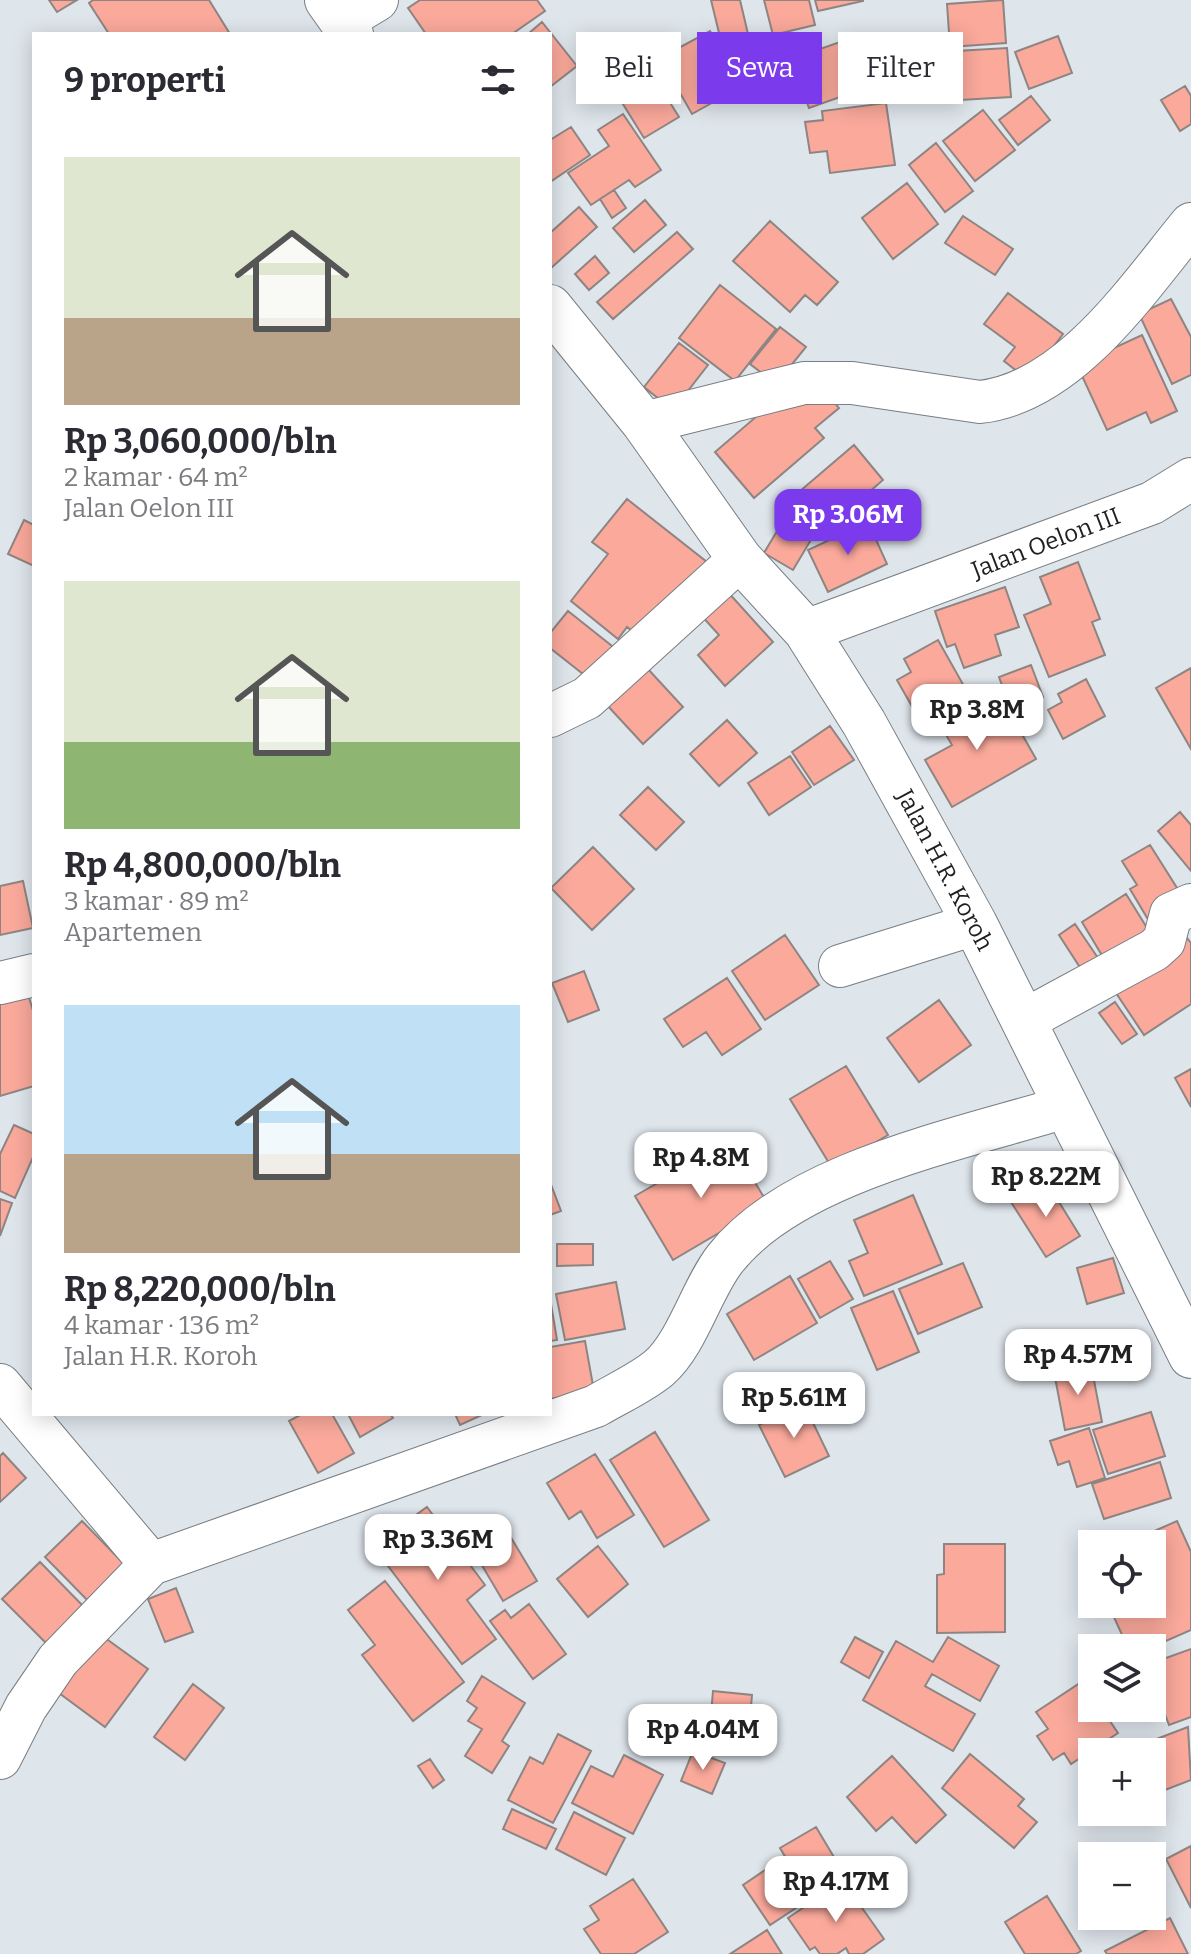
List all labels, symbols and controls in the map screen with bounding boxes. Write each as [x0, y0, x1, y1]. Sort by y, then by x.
chip: Beli [576, 32, 681, 104]
chip: Sewa [697, 32, 822, 104]
chip: Filter [838, 32, 963, 104]
icon: filters [476, 58, 520, 102]
text: 9 properti [64, 60, 225, 101]
icon: home [220, 209, 364, 353]
text: Rp 3,060,000/bln [64, 421, 337, 462]
text: 2 kamar · 64 m² [64, 462, 248, 493]
pin: Rp 3.06M [765, 489, 931, 557]
text: Jalan Oelon III [64, 493, 234, 524]
text: Rp 3.06M [792, 499, 904, 530]
street label: Jalan Oelon III [967, 502, 1124, 585]
icon: home [220, 633, 364, 777]
pin: Rp 3.8M [903, 684, 1051, 752]
text: Rp 3.8M [929, 694, 1025, 725]
street label: Jalan H.R. Koroh [890, 784, 999, 956]
text: Rp 4,800,000/bln [64, 845, 341, 886]
text: 3 kamar · 89 m² [64, 886, 249, 917]
text: Apartemen [64, 917, 202, 948]
icon: home [220, 1057, 364, 1201]
pin: Rp 4.8M [627, 1132, 775, 1200]
text: Rp 4.8M [652, 1142, 750, 1173]
pin: Rp 8.22M [963, 1151, 1129, 1219]
text: Rp 8.22M [991, 1161, 1101, 1192]
text: Rp 8,220,000/bln [64, 1269, 336, 1310]
text: 4 kamar · 136 m² [64, 1310, 259, 1341]
pin: Rp 4.57M [995, 1329, 1161, 1397]
text: Rp 4.57M [1023, 1339, 1133, 1370]
text: Jalan H.R. Koroh [64, 1341, 258, 1372]
pin: Rp 5.61M [711, 1372, 877, 1440]
text: Rp 5.61M [741, 1382, 847, 1413]
pin: Rp 3.36M [355, 1514, 521, 1582]
text: Rp 3.36M [383, 1524, 493, 1555]
map controls [1078, 1530, 1166, 1930]
button: locate [1078, 1530, 1166, 1618]
button: layers [1078, 1634, 1166, 1722]
pin: Rp 4.04M [620, 1704, 786, 1772]
text: Rp 4.04M [646, 1714, 760, 1745]
button: + [1078, 1738, 1166, 1826]
button: − [1078, 1842, 1166, 1930]
pin: Rp 4.17M [753, 1856, 919, 1924]
text: Rp 4.17M [783, 1866, 889, 1897]

